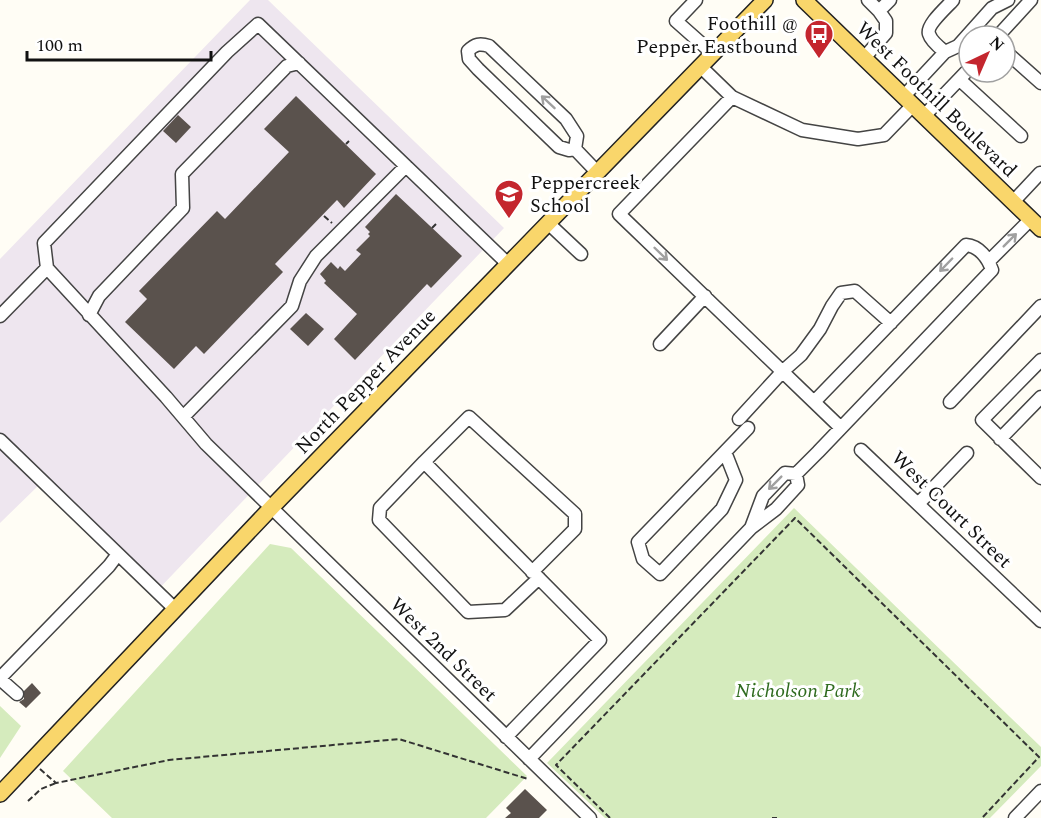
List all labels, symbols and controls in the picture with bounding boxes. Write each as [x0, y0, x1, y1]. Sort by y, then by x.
place label: Foothill @ Pepper Eastbound [636, 9, 798, 62]
street label: West Foothill Boulevard [849, 15, 1024, 185]
bus stop icon: Foothill @ Pepper Eastbound [803, 18, 835, 60]
scale bar [27, 24, 212, 62]
north arrow [957, 24, 1017, 84]
text: N [984, 31, 1010, 57]
text: 100 m [36, 32, 83, 59]
one-way arrow [540, 95, 555, 109]
place label: Peppercreek School [530, 168, 640, 221]
school or university icon: Peppercreek School [493, 178, 525, 220]
one-way arrow [1003, 233, 1017, 248]
one-way arrow [653, 247, 668, 261]
one-way arrow [939, 258, 953, 273]
street label: North Pepper Avenue [288, 302, 443, 461]
street label: West Court Street [884, 444, 1019, 576]
one-way arrow [768, 476, 782, 491]
street label: West 2nd Street [383, 590, 504, 709]
park label: Nicholson Park [735, 676, 862, 706]

